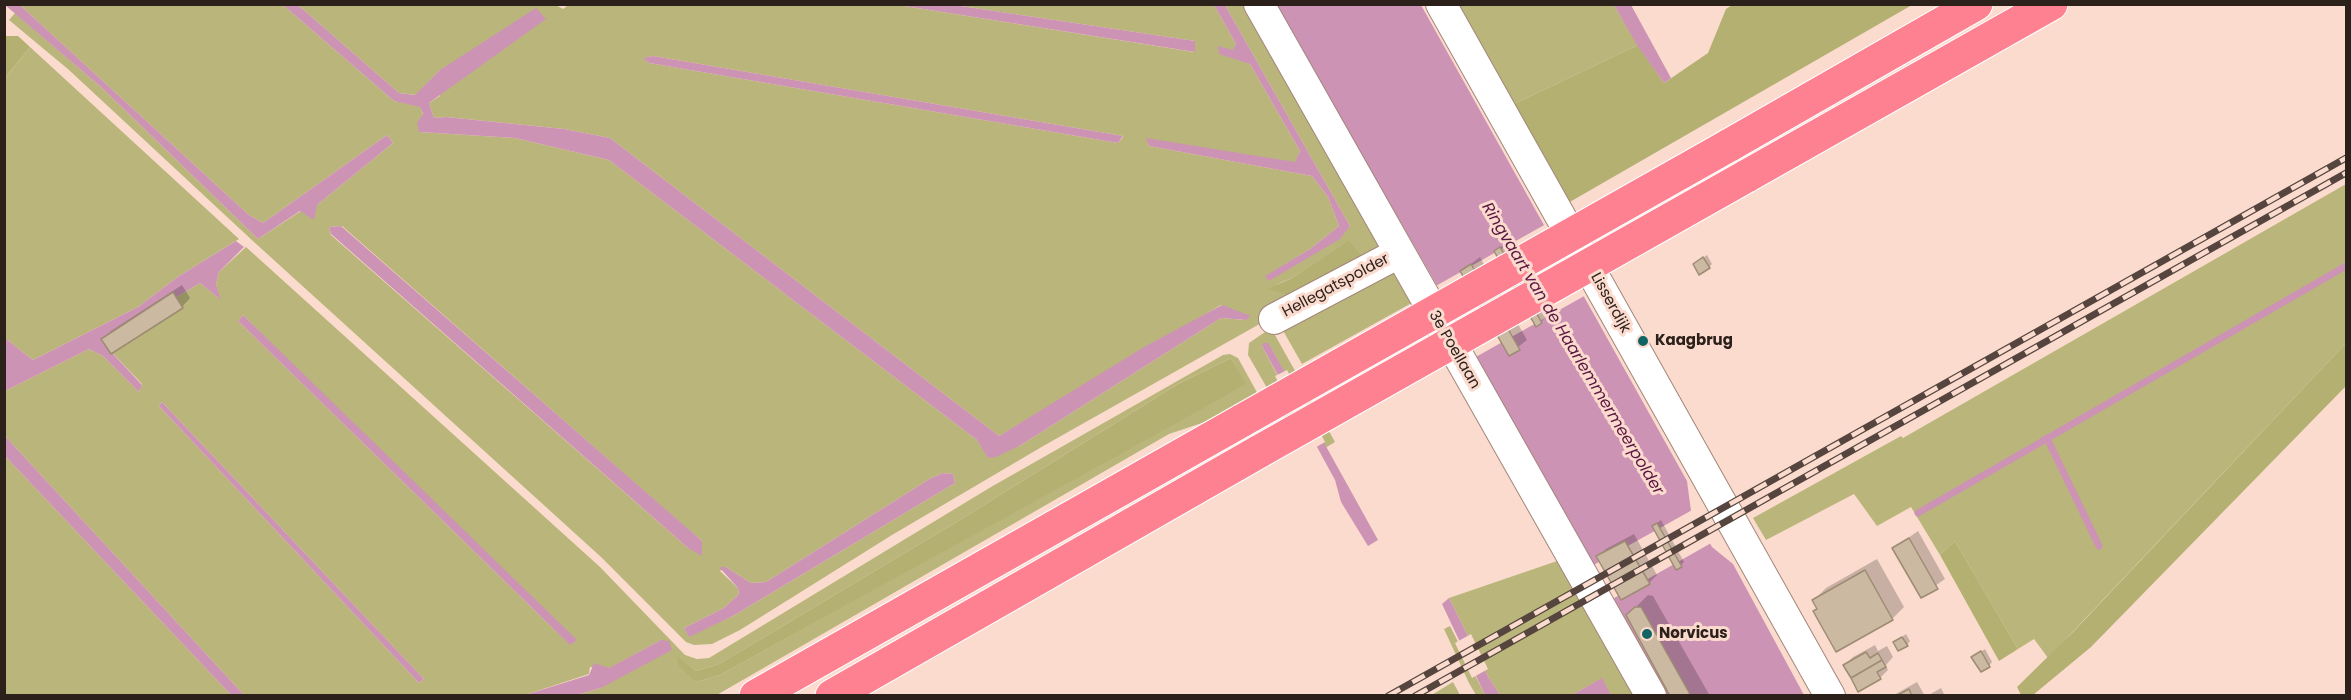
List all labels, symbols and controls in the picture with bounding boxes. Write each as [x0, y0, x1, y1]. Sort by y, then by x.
water label: Ringvaart van de Haarlemmermeerpolder [1477, 199, 1667, 499]
street label: Hellegatspolder [1280, 250, 1392, 322]
street label: Lisserdijk [1586, 270, 1634, 336]
street label: 3e Poellaan [1424, 308, 1484, 392]
place label: Kaagbrug [1655, 332, 1733, 350]
marker: Kaagbrug [1636, 334, 1650, 348]
place label: Norvicus [1659, 625, 1728, 643]
marker: Norvicus [1640, 627, 1654, 641]

